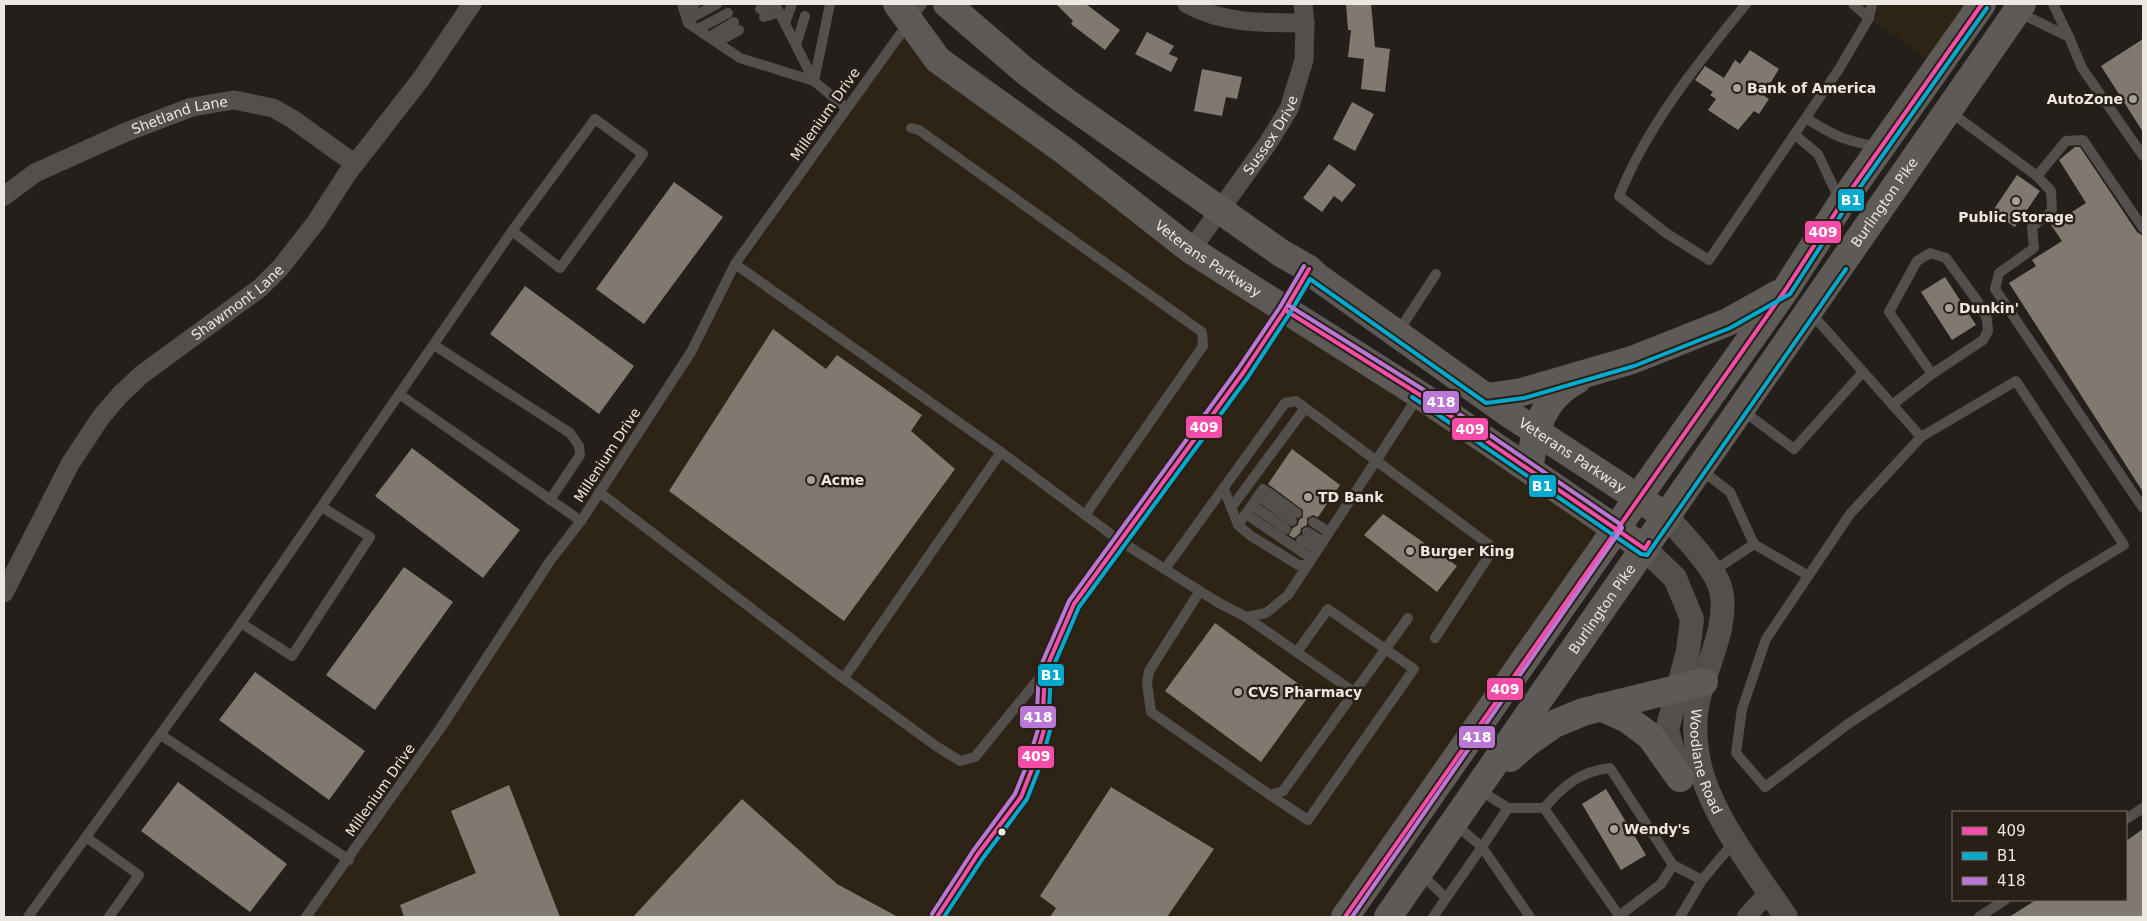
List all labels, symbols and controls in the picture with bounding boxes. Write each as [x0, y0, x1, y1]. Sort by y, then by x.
street label: Millenium Drive [787, 65, 863, 163]
place label: Bank of America [1747, 80, 1876, 96]
marker: Bank of America [1731, 82, 1743, 94]
place label: AutoZone [2047, 91, 2123, 107]
street label: Shetland Lane [129, 93, 229, 137]
marker: AutoZone [2127, 93, 2139, 105]
street label: Sussex Drive [1240, 94, 1301, 178]
street label: Burlington Pike [1848, 155, 1921, 250]
line badge: B1 [1837, 188, 1865, 212]
text: B1 [1841, 192, 1861, 208]
marker: Public Storage [2010, 195, 2022, 207]
place label: Public Storage [1958, 209, 2074, 225]
street label: Veterans Parkway [1152, 217, 1264, 300]
line badge: 409 [1804, 220, 1842, 244]
text: 409 [1808, 224, 1838, 240]
street label: Shawmont Lane [188, 261, 287, 343]
place label: Dunkin' [1959, 300, 2019, 316]
marker: Dunkin' [1943, 302, 1955, 314]
line badge: 418 [1422, 390, 1460, 414]
text: 418 [1426, 394, 1456, 410]
street label: Millenium Drive [570, 405, 644, 505]
street label: Veterans Parkway [1516, 414, 1629, 496]
line badge: 409 [1185, 415, 1223, 439]
line badge: 409 [1451, 417, 1489, 441]
text: 409 [1189, 419, 1219, 435]
text: 409 [1455, 421, 1485, 437]
place label: Acme [821, 472, 864, 488]
marker: Acme [805, 474, 817, 486]
line badge: B1 [1528, 474, 1557, 498]
text: B1 [1532, 478, 1552, 494]
place label: TD Bank [1318, 489, 1384, 505]
marker: TD Bank [1302, 491, 1314, 503]
place label: Burger King [1420, 543, 1514, 559]
marker: Burger King [1404, 545, 1416, 557]
street label: Burlington Pike [1565, 561, 1639, 657]
line badge: B1 [1037, 663, 1065, 687]
text: B1 [1041, 667, 1061, 683]
line badge: 409 [1486, 677, 1524, 701]
text: 409 [1490, 681, 1520, 697]
place label: CVS Pharmacy [1248, 684, 1362, 700]
marker: CVS Pharmacy [1232, 686, 1244, 698]
line badge: 418 [1019, 705, 1057, 729]
street label: Woodlane Road [1687, 708, 1726, 817]
text: 418 [1023, 709, 1053, 725]
line badge: 418 [1458, 725, 1496, 749]
text: 418 [1462, 729, 1492, 745]
street label: Millenium Drive [342, 741, 418, 839]
line badge: 409 [1017, 745, 1055, 769]
text: 409 [1021, 748, 1051, 764]
legend [1952, 811, 2127, 901]
place label: Wendy's [1624, 821, 1690, 837]
text: 409 [1997, 822, 2026, 840]
marker: Wendy's [1608, 823, 1620, 835]
unlabelled marker [997, 827, 1007, 837]
text: B1 [1997, 847, 2017, 865]
text: 418 [1997, 872, 2026, 890]

